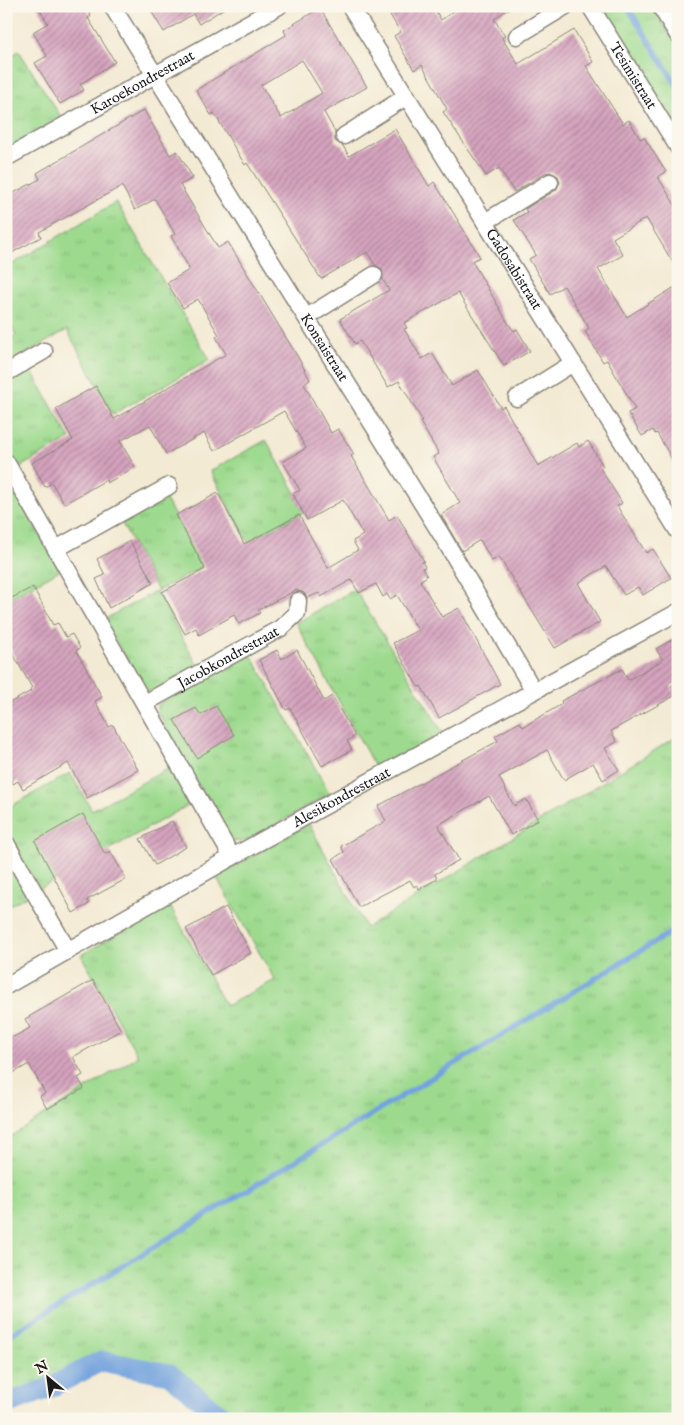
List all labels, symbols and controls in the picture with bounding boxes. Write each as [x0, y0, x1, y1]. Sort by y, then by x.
street label: Tesimistraat [605, 39, 661, 113]
street label: Karoekondrestraat [87, 46, 198, 119]
street label: Gadosabistraat [482, 225, 547, 313]
street label: Konsaistraat [296, 310, 353, 385]
street label: Jacobkondrestraat [172, 621, 282, 694]
street label: Alesikondrestraat [288, 762, 394, 832]
north arrow [22, 1352, 72, 1402]
text: N [32, 1357, 52, 1379]

